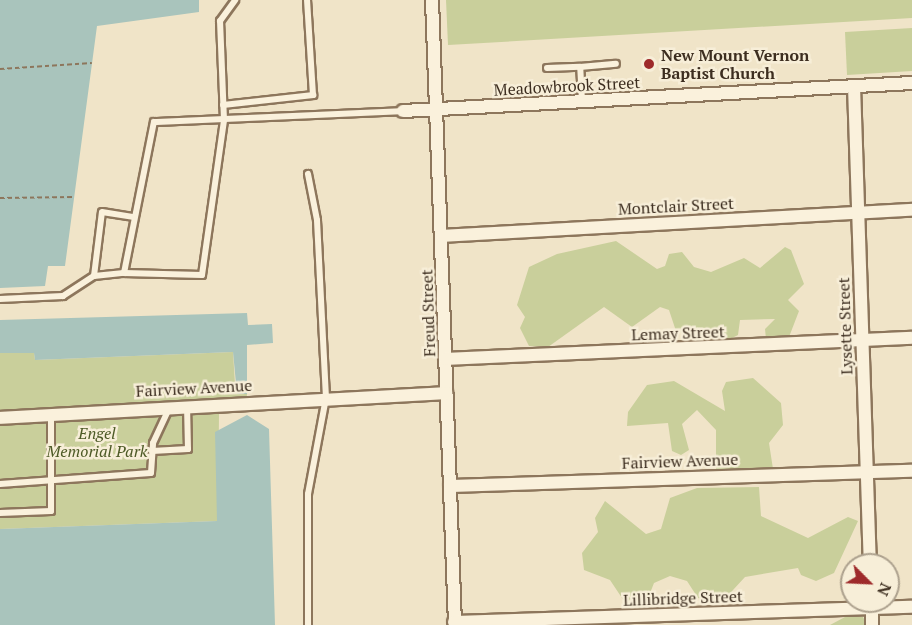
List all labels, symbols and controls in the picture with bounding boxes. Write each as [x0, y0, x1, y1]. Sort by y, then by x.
place label: New Mount Vernon Baptist Church [661, 45, 809, 83]
marker: New Mount Vernon Baptist Church [642, 57, 656, 71]
street label: Meadowbrook Street [493, 73, 641, 99]
street label: Montclair Street [618, 193, 734, 219]
street label: Freud Street [417, 269, 439, 357]
street label: Lysette Street [834, 277, 856, 375]
street label: Lemay Street [631, 322, 725, 344]
street label: Fairview Avenue [135, 375, 253, 401]
park label: Engel Memorial Park [47, 423, 147, 461]
street label: Fairview Avenue [621, 449, 739, 473]
north arrow [840, 553, 900, 613]
text: N [872, 579, 897, 600]
street label: Lillibridge Street [623, 586, 743, 610]

